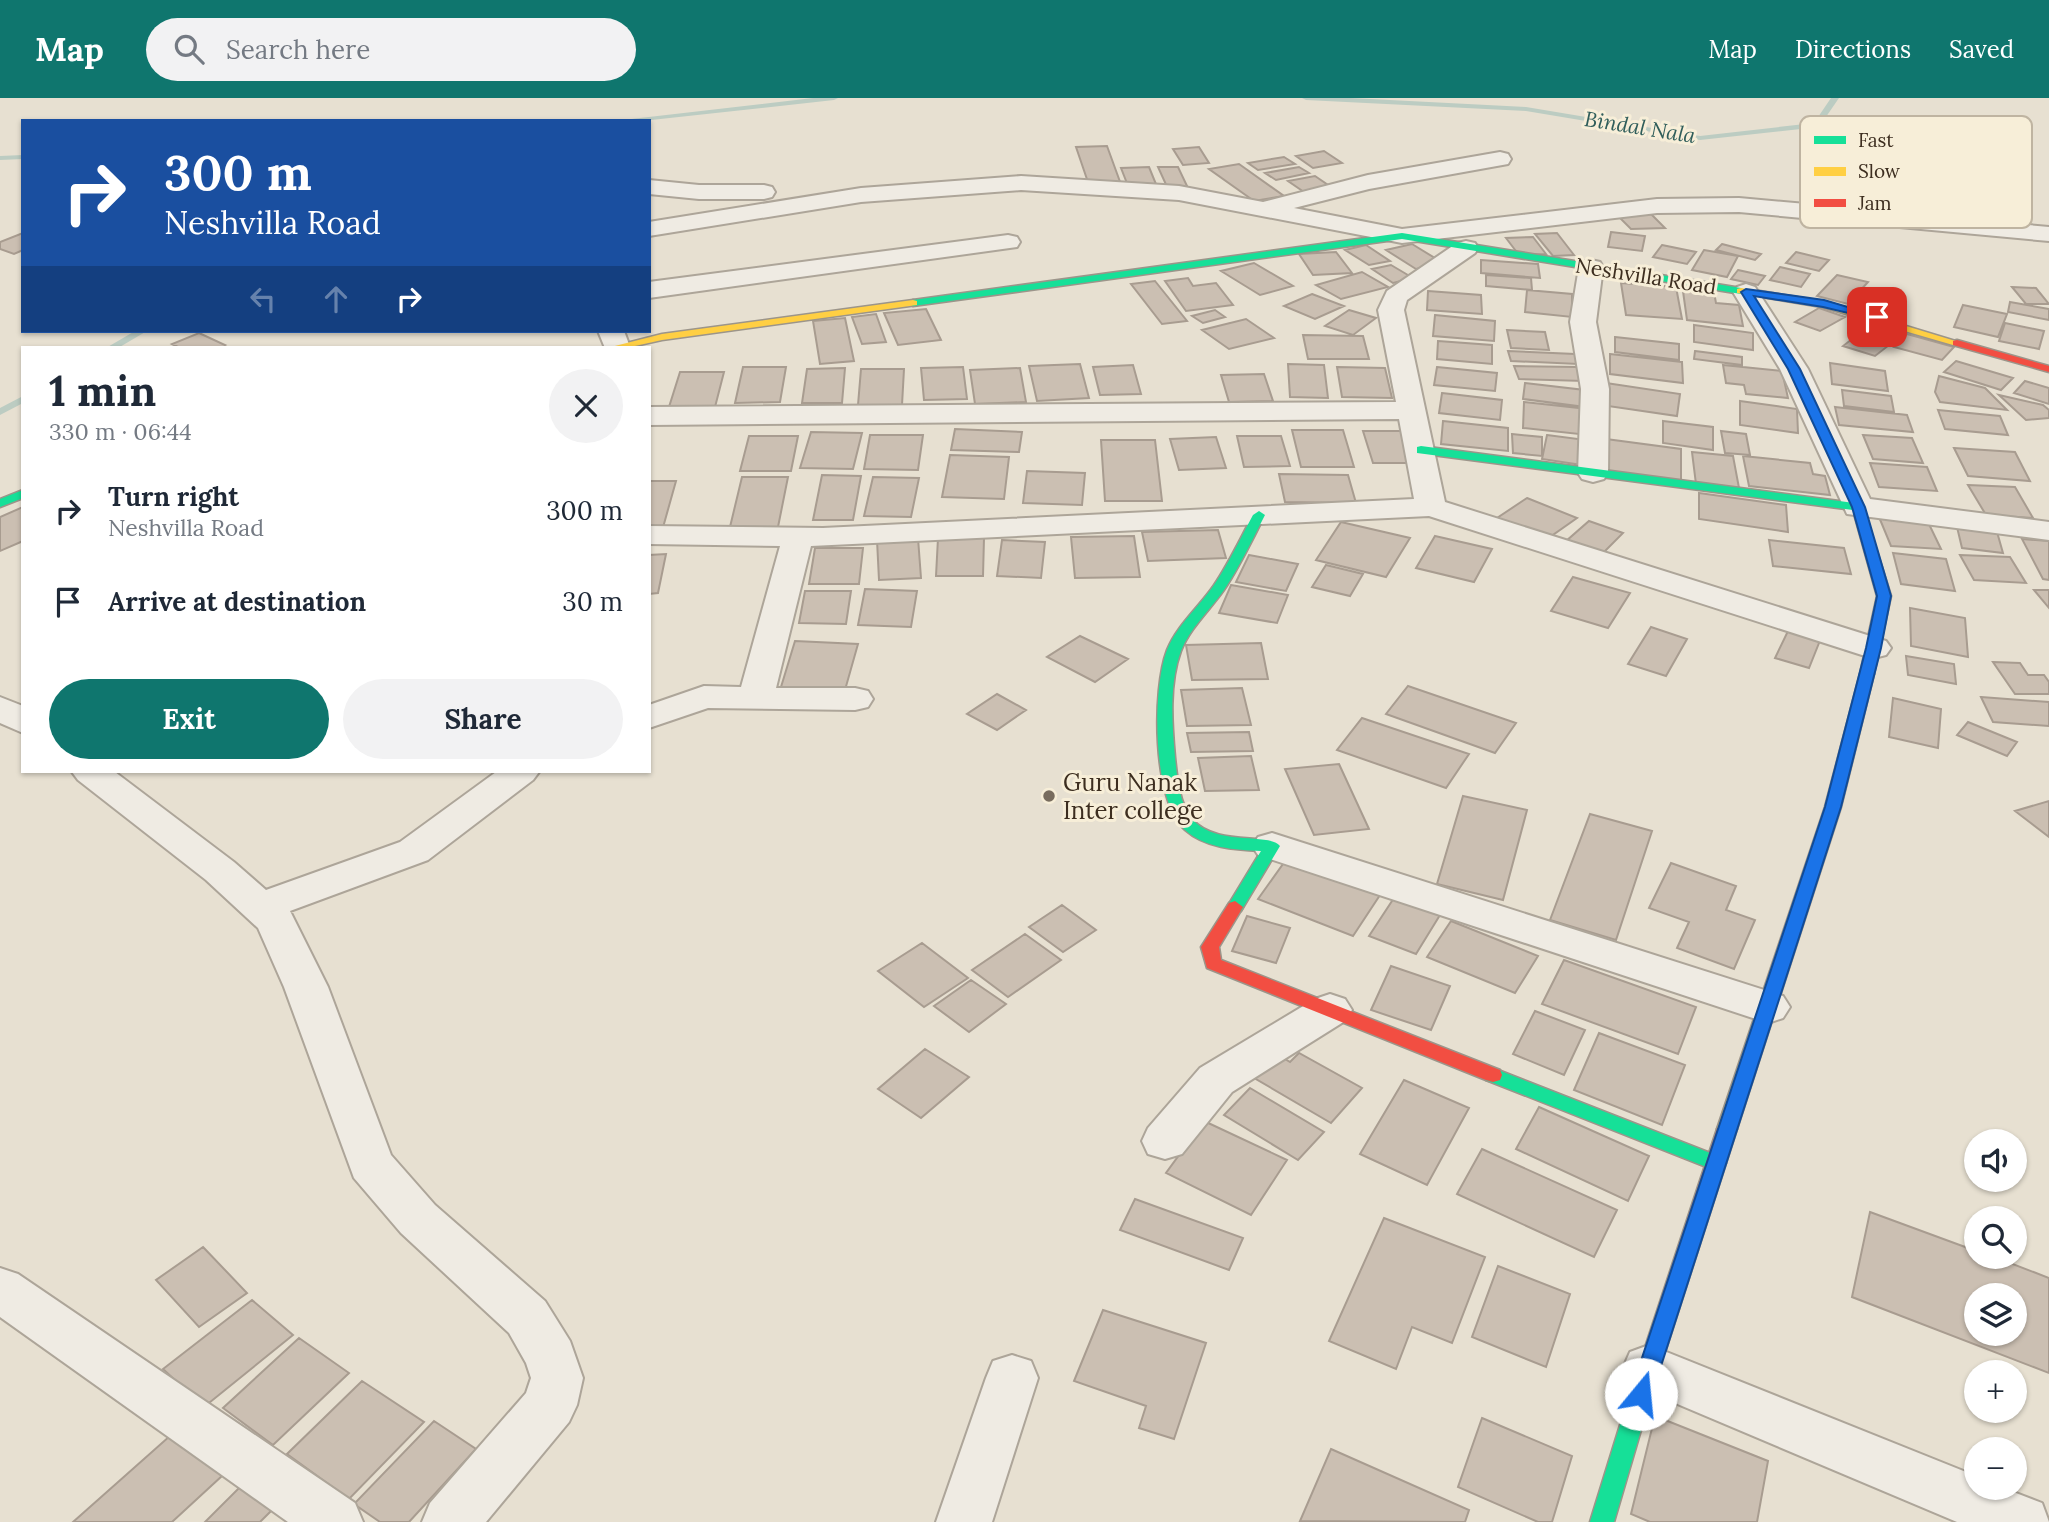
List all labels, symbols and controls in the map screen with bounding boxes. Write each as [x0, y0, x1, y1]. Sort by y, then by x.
search box [146, 18, 636, 81]
text: Map [35, 28, 104, 70]
icon: search [170, 30, 208, 68]
text: Search here [226, 33, 370, 66]
text: Map [1708, 34, 1757, 65]
text: Directions [1795, 34, 1911, 65]
text: Saved [1949, 34, 2014, 65]
water label: Bindal Nala [1583, 105, 1698, 149]
legend [1800, 116, 2032, 228]
text: Fast [1858, 128, 1894, 152]
text: 300 m [164, 141, 312, 203]
icon: right [49, 147, 140, 238]
text: Slow [1858, 159, 1901, 183]
text: Jam [1857, 191, 1892, 215]
text: Neshvilla Road [164, 202, 381, 243]
street label: Neshvilla Road [1574, 252, 1718, 300]
icon: left [244, 280, 282, 318]
icon: ahead [317, 280, 355, 318]
icon: right [390, 280, 428, 318]
pin [1847, 287, 1907, 347]
icon: arrive [1858, 298, 1896, 336]
text: 1 min [49, 364, 156, 418]
button: close [549, 369, 623, 443]
text: 330 m · 06:44 [49, 417, 192, 446]
text: Turn right [108, 480, 239, 513]
icon: right [49, 492, 87, 530]
text: 300 m [546, 494, 623, 527]
text: Neshvilla Road [108, 513, 264, 542]
icon: arrive [49, 583, 87, 621]
text: Arrive at destination [108, 585, 366, 618]
text: 30 m [562, 585, 623, 618]
button: Exit [49, 679, 329, 759]
button: Share [343, 679, 623, 759]
place label: Guru Nanak Inter college [1063, 767, 1203, 826]
marker: Guru Nanak Inter college [1041, 788, 1057, 804]
map controls [1964, 1129, 2027, 1500]
button: sound [1964, 1129, 2027, 1192]
button: search [1964, 1206, 2027, 1269]
button: layers [1964, 1283, 2027, 1346]
position arrow [1604, 1357, 1678, 1431]
button: + [1964, 1360, 2027, 1423]
button: − [1964, 1437, 2027, 1500]

